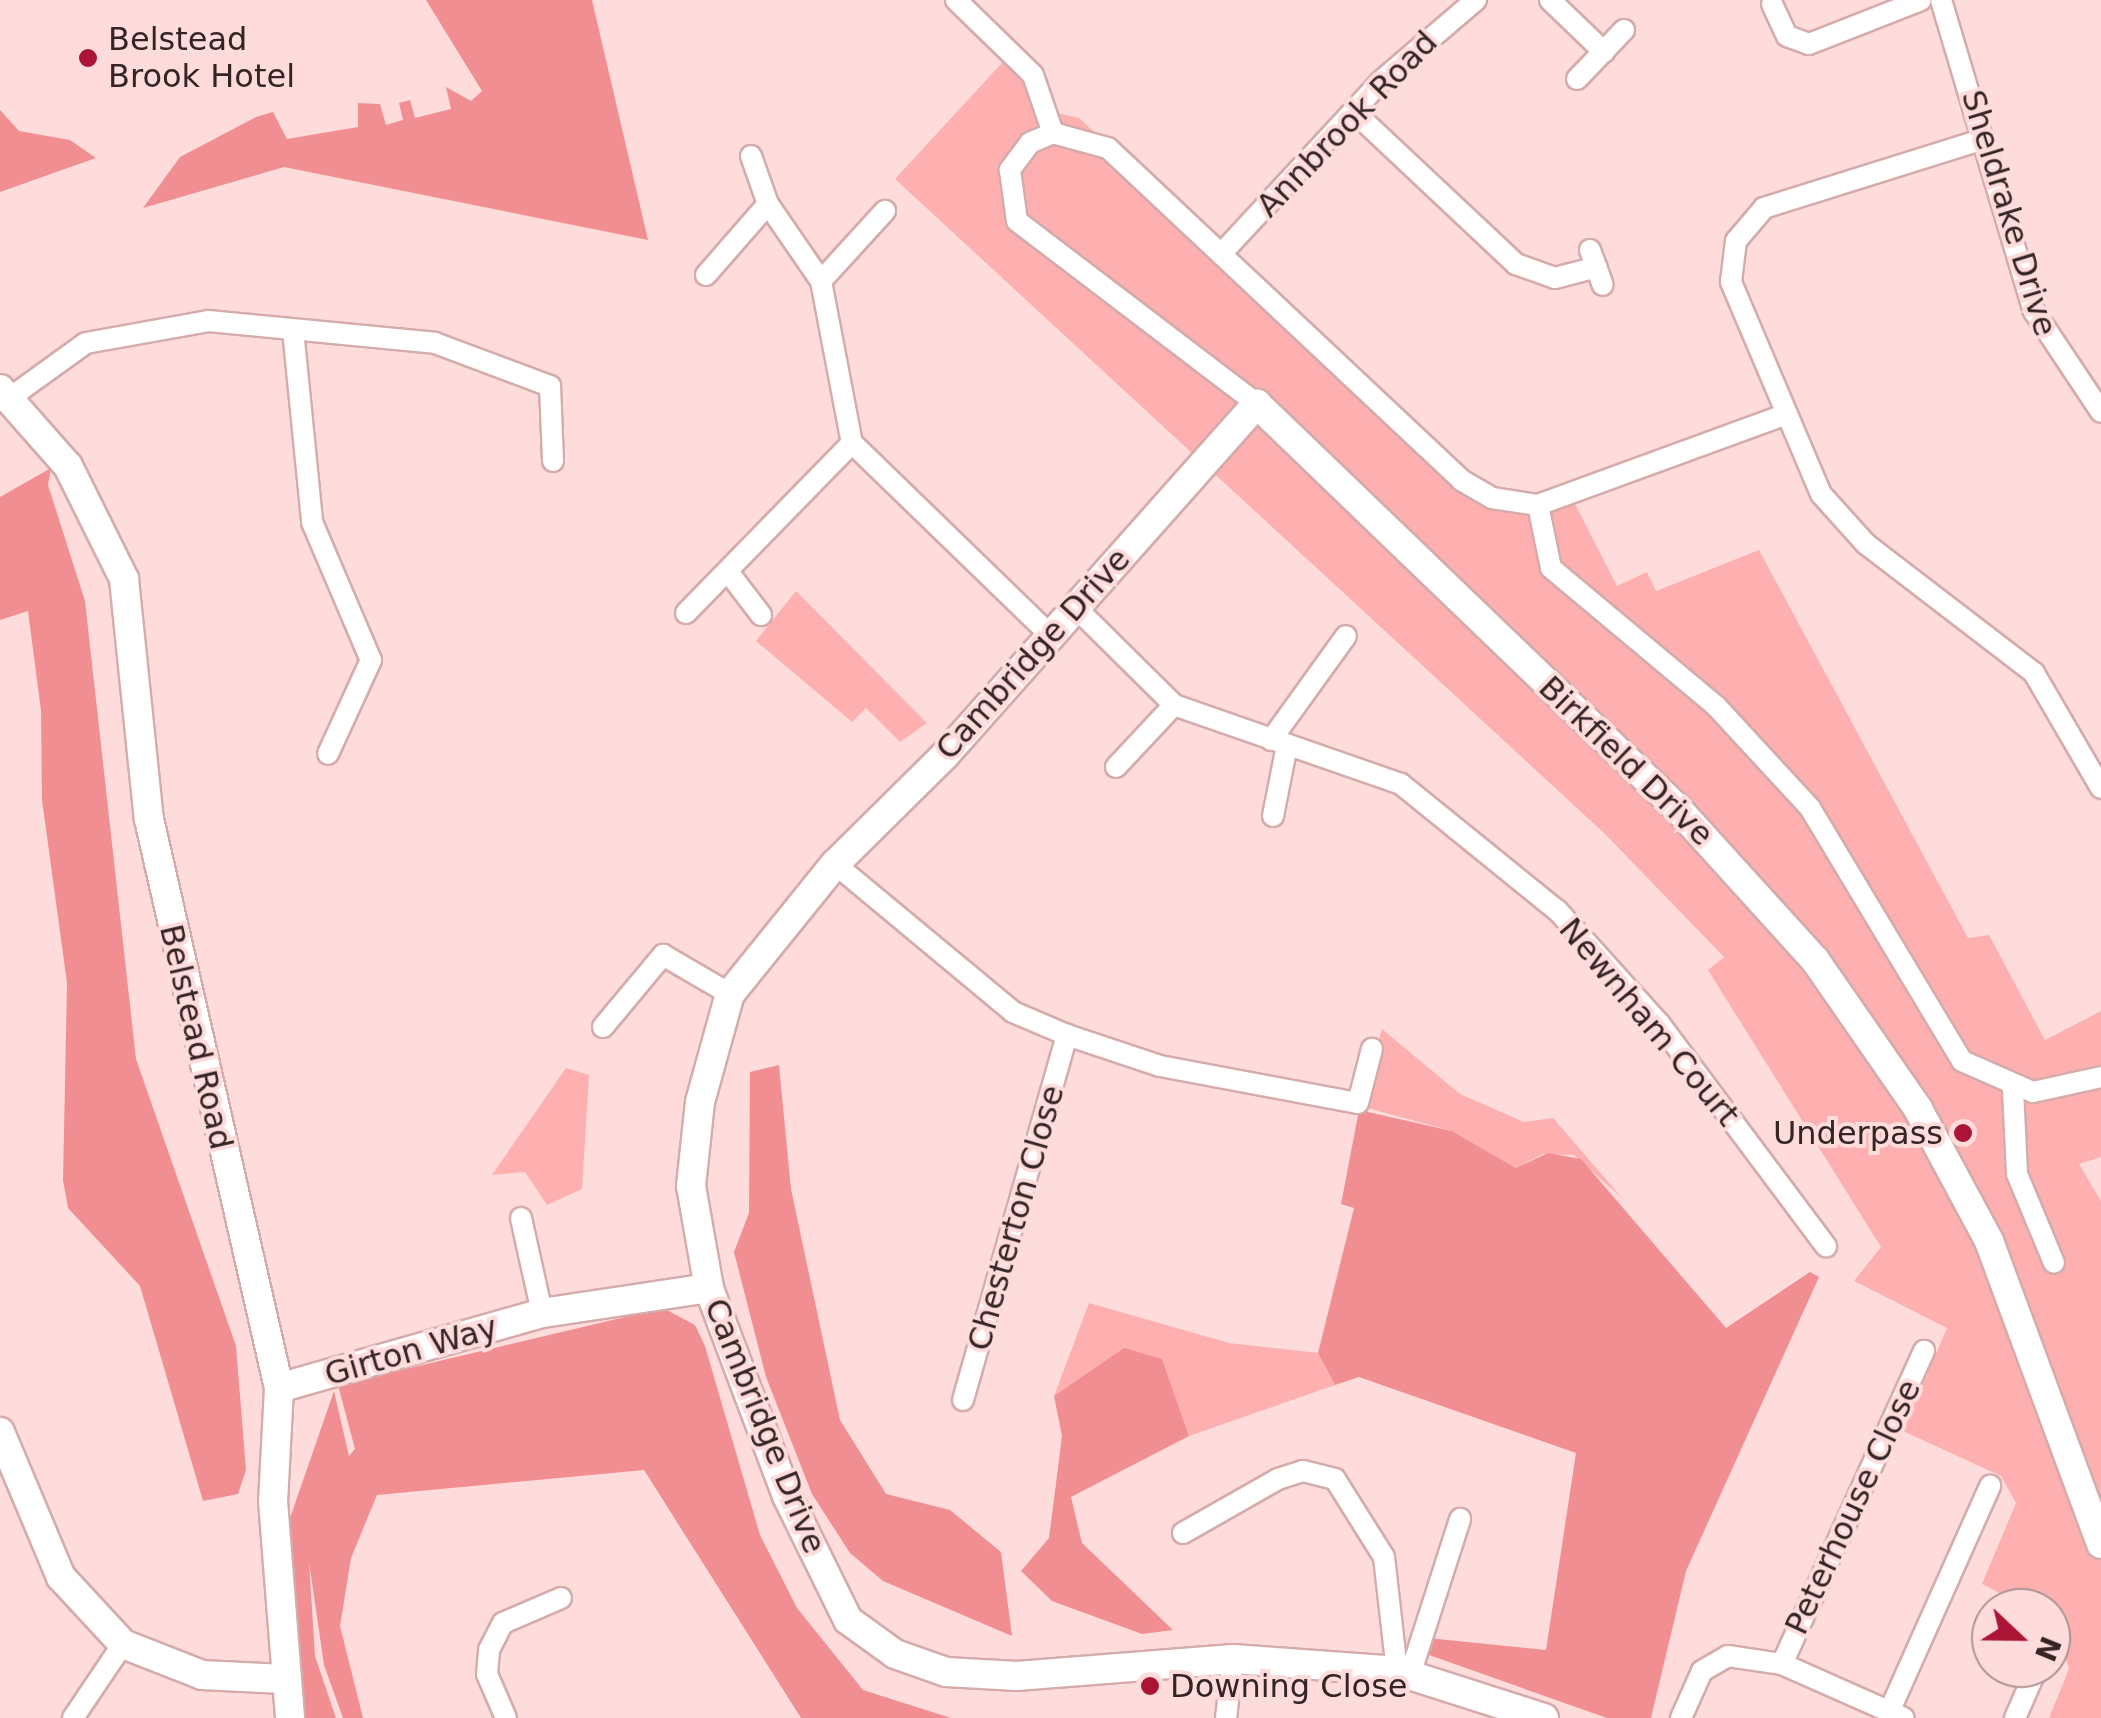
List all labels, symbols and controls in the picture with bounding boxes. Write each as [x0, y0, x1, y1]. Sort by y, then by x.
place label: Belstead Brook Hotel [108, 21, 295, 96]
street label: Annbrook Road [1249, 23, 1445, 225]
marker: Belstead Brook Hotel [77, 47, 99, 69]
street label: Sheldrake Drive [1953, 86, 2065, 340]
street label: Cambridge Drive [928, 540, 1138, 768]
street label: Birkfield Drive [1531, 668, 1721, 854]
street label: Newnham Court [1551, 910, 1747, 1134]
street label: Belstead Road [151, 921, 241, 1153]
street label: Chesterton Close [960, 1081, 1072, 1355]
place label: Underpass [1773, 1114, 1943, 1152]
marker: Underpass [1952, 1122, 1974, 1144]
street label: Cambridge Drive [696, 1293, 834, 1559]
street label: Girton Way [320, 1308, 502, 1394]
street label: Peterhouse Close [1777, 1374, 1929, 1640]
north arrow [1971, 1588, 2071, 1688]
text: N [2028, 1632, 2067, 1666]
place label: Downing Close [1170, 1667, 1408, 1705]
marker: Downing Close [1139, 1675, 1161, 1697]

